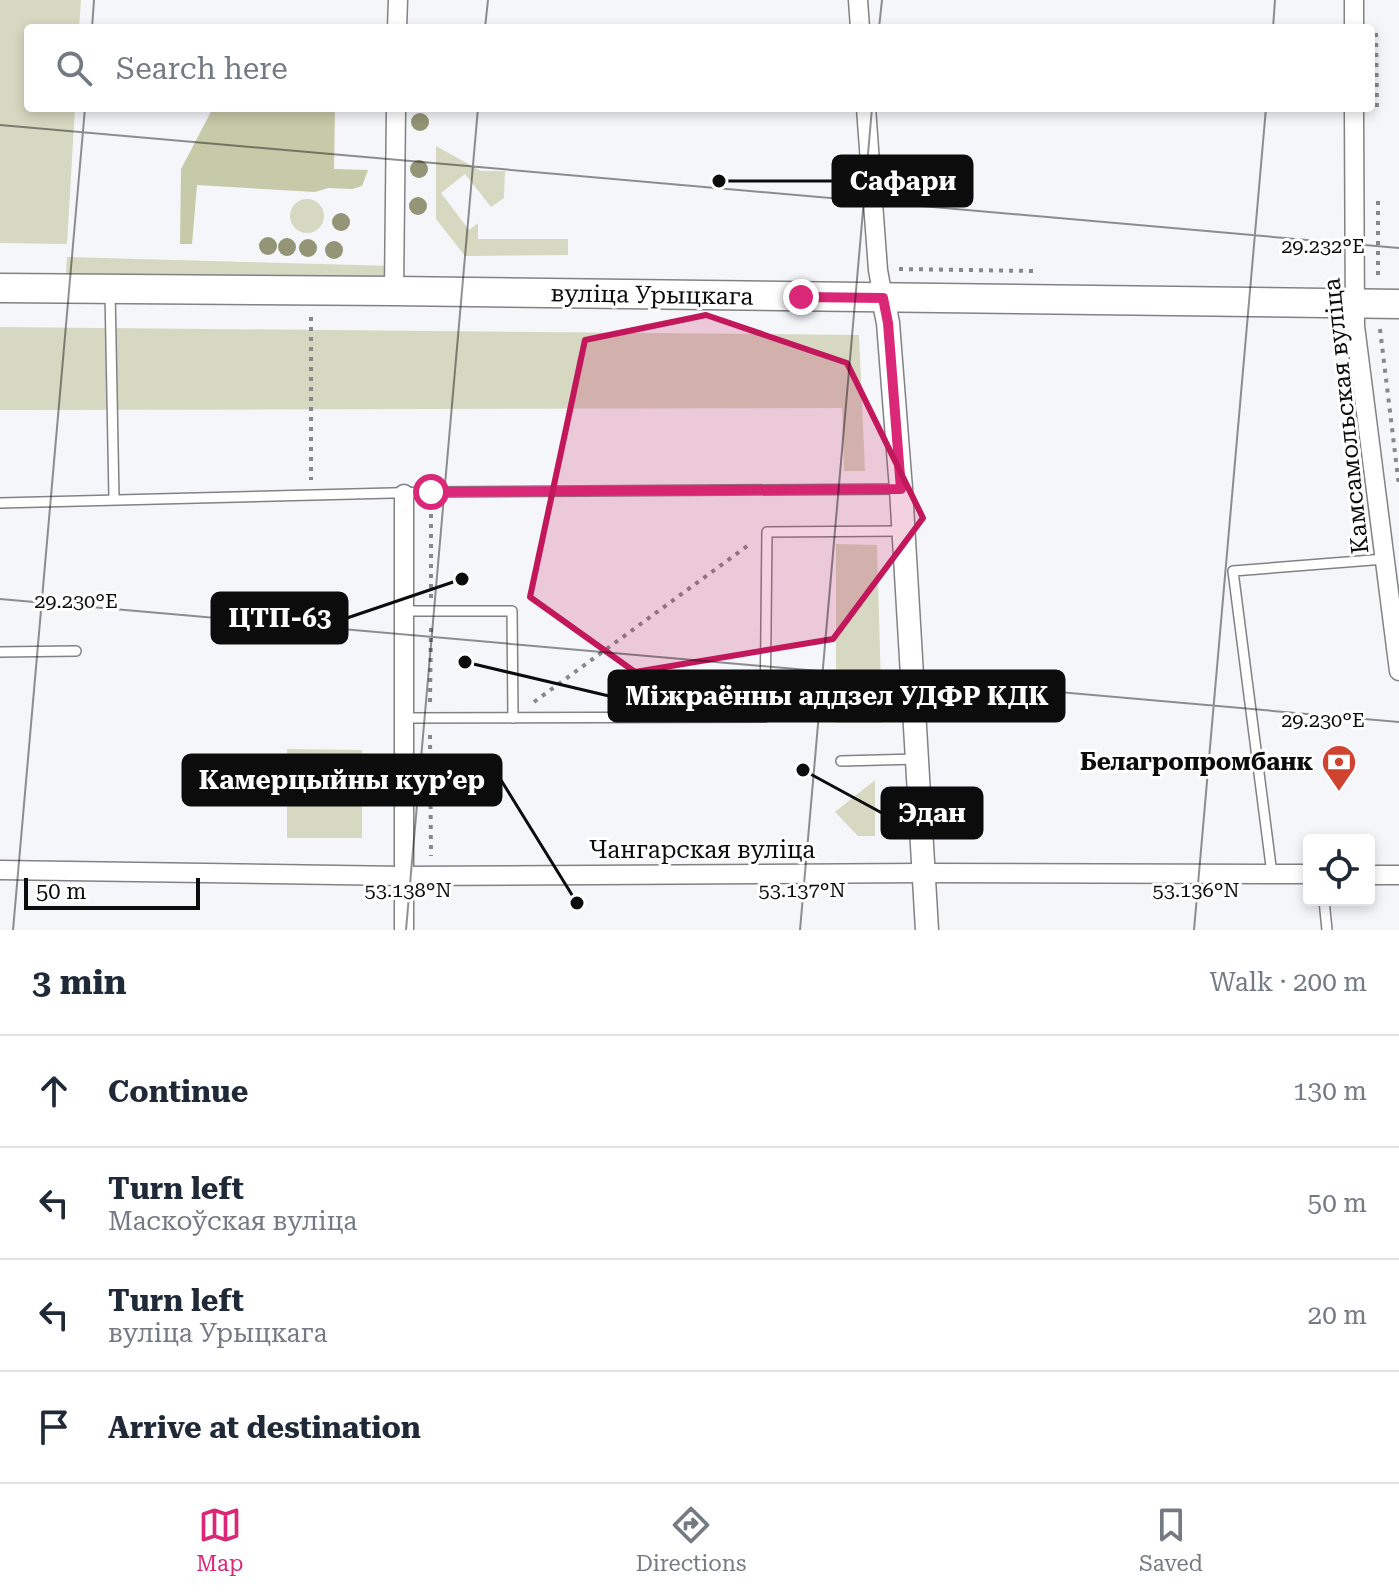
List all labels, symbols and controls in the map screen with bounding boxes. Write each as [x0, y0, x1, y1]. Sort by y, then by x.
search box [24, 24, 1375, 112]
icon: search [52, 46, 96, 90]
text: Search here [116, 51, 288, 86]
callout: Сафари [833, 156, 972, 206]
text: Сафари [850, 166, 956, 196]
text: 29.232°E [1281, 234, 1365, 258]
street label: Камсамольская вуліца [1318, 277, 1374, 555]
street label: вуліца Урыцкага [550, 279, 754, 311]
route end [783, 279, 819, 315]
route start [413, 474, 449, 510]
text: 29.230°E [34, 589, 118, 613]
callout: ЦТП-63 [212, 593, 347, 643]
text: ЦТП-63 [229, 603, 331, 633]
callout: Міжраённы аддзел УДФР КДК [609, 671, 1064, 721]
text: Міжраённы аддзел УДФР КДК [625, 681, 1049, 711]
text: 29.230°E [1281, 708, 1365, 732]
bank icon: Белагропромбанк [1320, 743, 1358, 793]
place label: Белагропромбанк [1080, 748, 1313, 776]
callout: Камерцыйны курʼер [183, 755, 501, 805]
text: Камерцыйны курʼер [199, 765, 485, 795]
callout: Эдан [882, 788, 982, 838]
text: Эдан [898, 798, 966, 828]
map controls [1303, 834, 1375, 906]
button: locate [1303, 834, 1375, 906]
street label: Чангарская вуліца [589, 836, 815, 864]
scale bar [24, 874, 200, 910]
text: 53.138°N [365, 878, 451, 902]
text: 53.137°N [759, 878, 845, 902]
text: 53.136°N [1153, 878, 1239, 902]
text: 50 m [36, 879, 86, 904]
text: 3 min [32, 962, 127, 1002]
text: Walk · 200 m [1209, 967, 1367, 997]
icon: ahead [32, 1069, 76, 1113]
text: Continue [108, 1074, 248, 1109]
text: 130 m [1293, 1076, 1367, 1106]
text: Turn left [108, 1171, 244, 1206]
icon: left [32, 1181, 76, 1225]
text: 50 m [1308, 1188, 1367, 1218]
text: Маскоўская вуліца [108, 1206, 357, 1236]
text: Turn left [108, 1283, 244, 1318]
icon: left [32, 1293, 76, 1337]
text: 20 m [1308, 1300, 1367, 1330]
text: вуліца Урыцкага [108, 1318, 328, 1348]
icon: arrive [32, 1405, 76, 1449]
text: Arrive at destination [108, 1410, 421, 1445]
tab: Map [196, 1503, 243, 1576]
tab: Directions [636, 1503, 746, 1576]
tab: Saved [1139, 1503, 1203, 1576]

